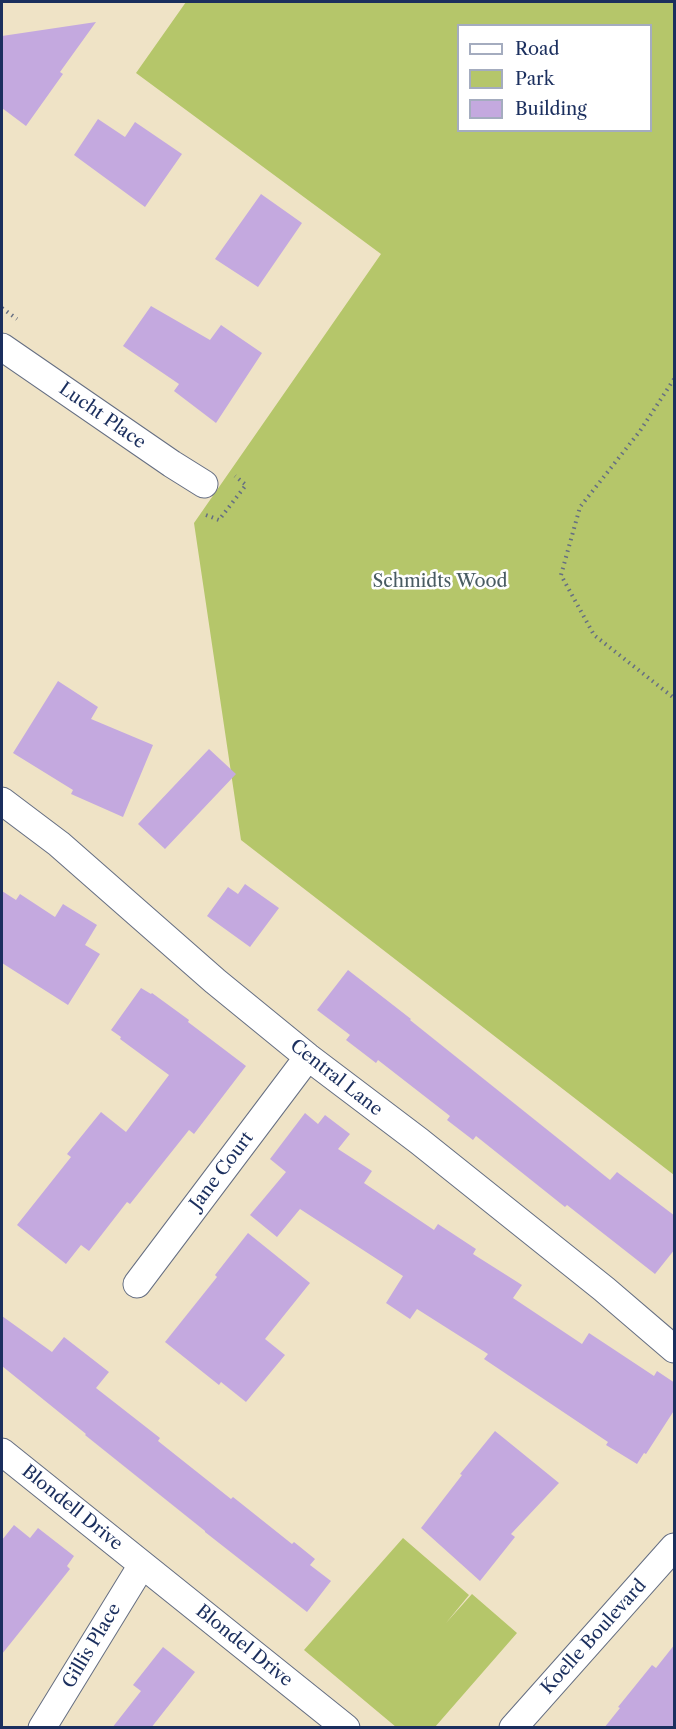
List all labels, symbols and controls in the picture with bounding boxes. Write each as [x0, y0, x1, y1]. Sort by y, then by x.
legend [457, 24, 652, 132]
text: Road [515, 38, 560, 60]
text: Park [515, 68, 554, 90]
text: Building [515, 98, 587, 120]
street label: Lucht Place [54, 378, 150, 454]
park label: Schmidts Wood [373, 571, 507, 593]
street label: Central Lane [285, 1035, 387, 1121]
street label: Jane Court [186, 1128, 258, 1214]
street label: Blondell Drive [17, 1461, 127, 1555]
street label: Koelle Boulevard [537, 1575, 651, 1699]
street label: Gillis Place [58, 1600, 126, 1692]
street label: Blondel Drive [191, 1600, 297, 1692]

